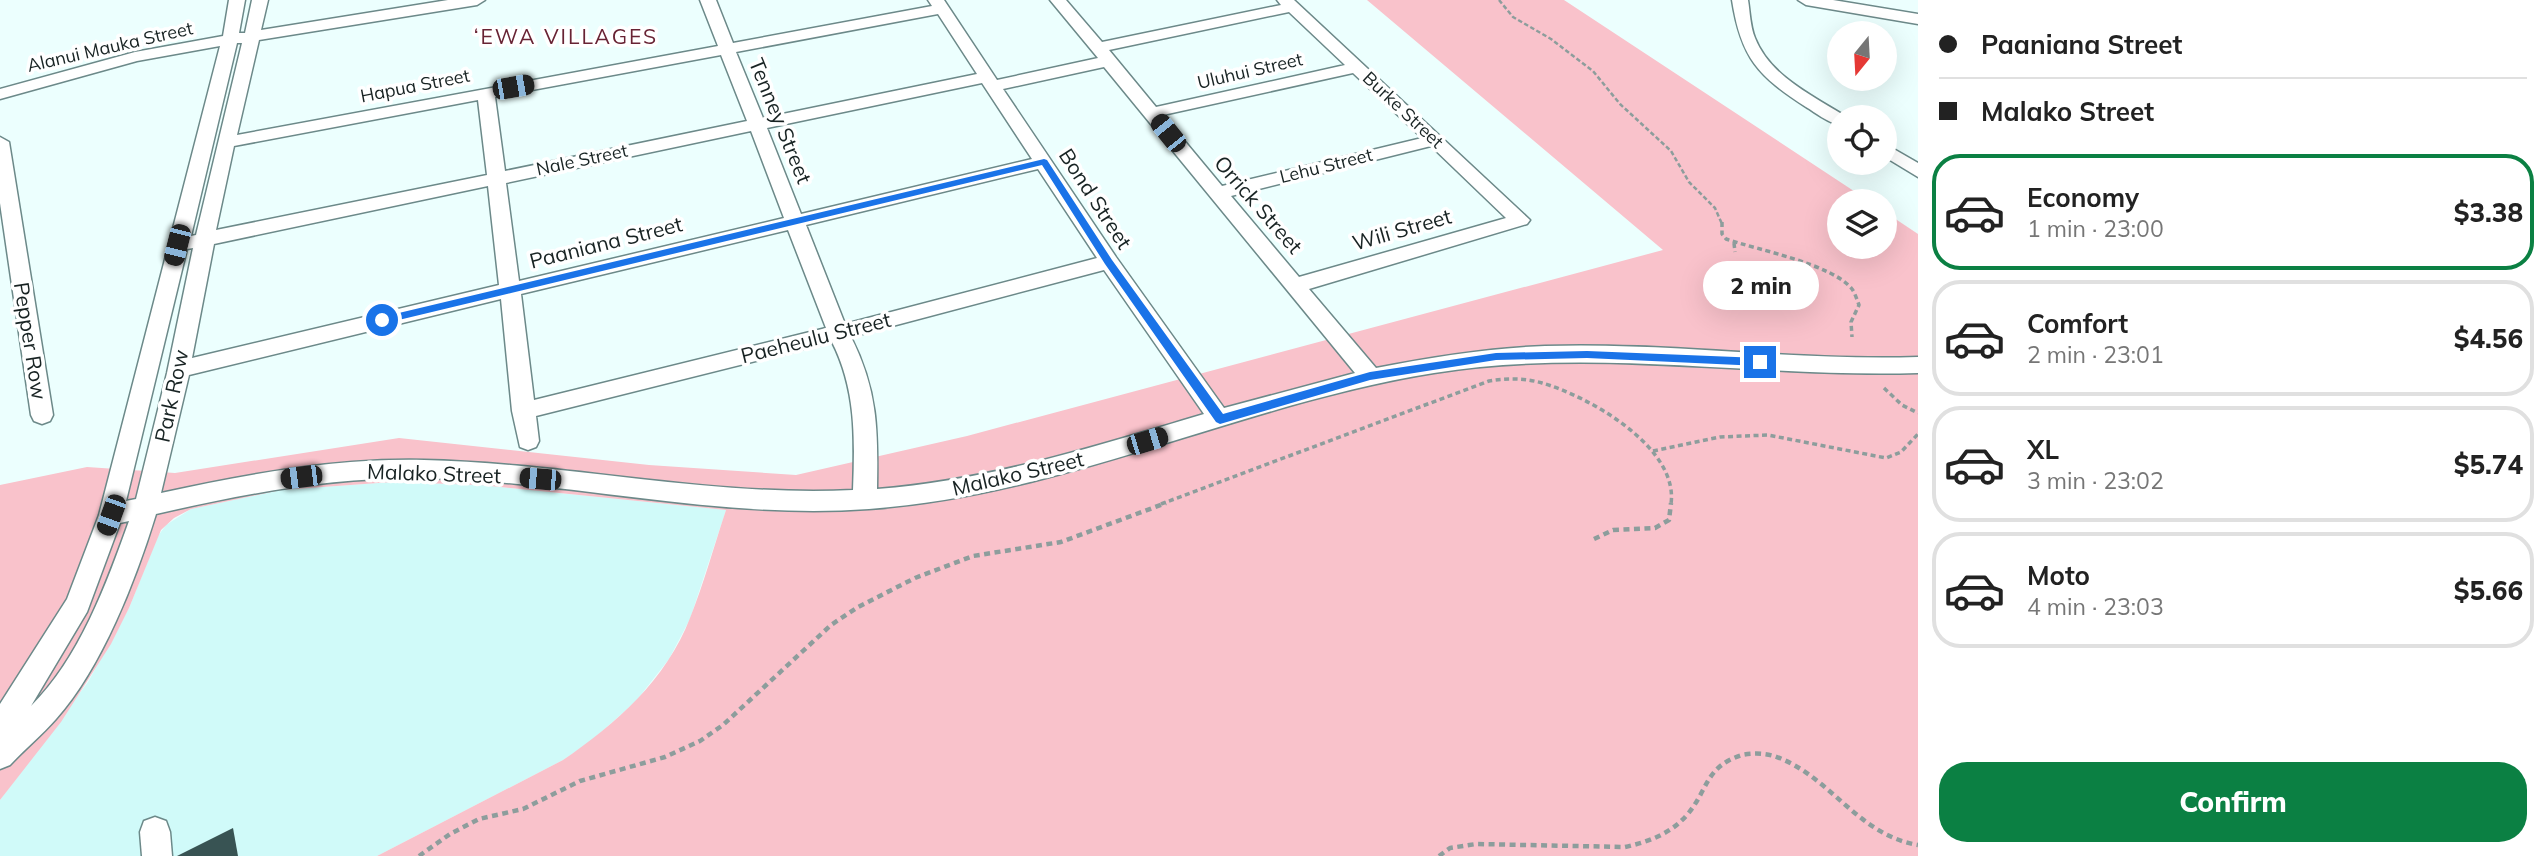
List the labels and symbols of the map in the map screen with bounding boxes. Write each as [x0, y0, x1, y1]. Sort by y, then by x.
street label: Alanui Mauka Street [25, 16, 195, 77]
north arrow [1827, 21, 1897, 91]
district label: ‘EWA VILLAGES [474, 23, 658, 49]
street label: Uluhui Street [1195, 47, 1305, 94]
street label: Tenney Street [744, 54, 818, 187]
street label: Hapua Street [358, 64, 472, 107]
street label: Burke Street [1358, 66, 1449, 153]
car [491, 73, 536, 101]
car [1147, 110, 1190, 156]
street label: Nale Street [534, 139, 630, 180]
street label: Bond Street [1054, 143, 1138, 254]
street label: Lehu Street [1277, 143, 1375, 188]
street label: Orrick Street [1209, 150, 1308, 259]
street label: Wili Street [1349, 202, 1454, 256]
street label: Paaniana Street [527, 210, 685, 274]
car [162, 222, 193, 268]
callout: 2 min [1702, 260, 1818, 310]
street label: Pepper Row [9, 280, 53, 402]
route start [366, 304, 398, 336]
street label: Paeheulu Street [738, 306, 893, 368]
route end [1744, 346, 1776, 378]
street label: Park Row [149, 347, 194, 444]
car [1124, 425, 1171, 457]
street label: Malako Street [949, 445, 1086, 501]
street label: Malako Street [366, 458, 502, 488]
car [279, 464, 324, 490]
car [519, 467, 562, 491]
car [94, 492, 129, 538]

